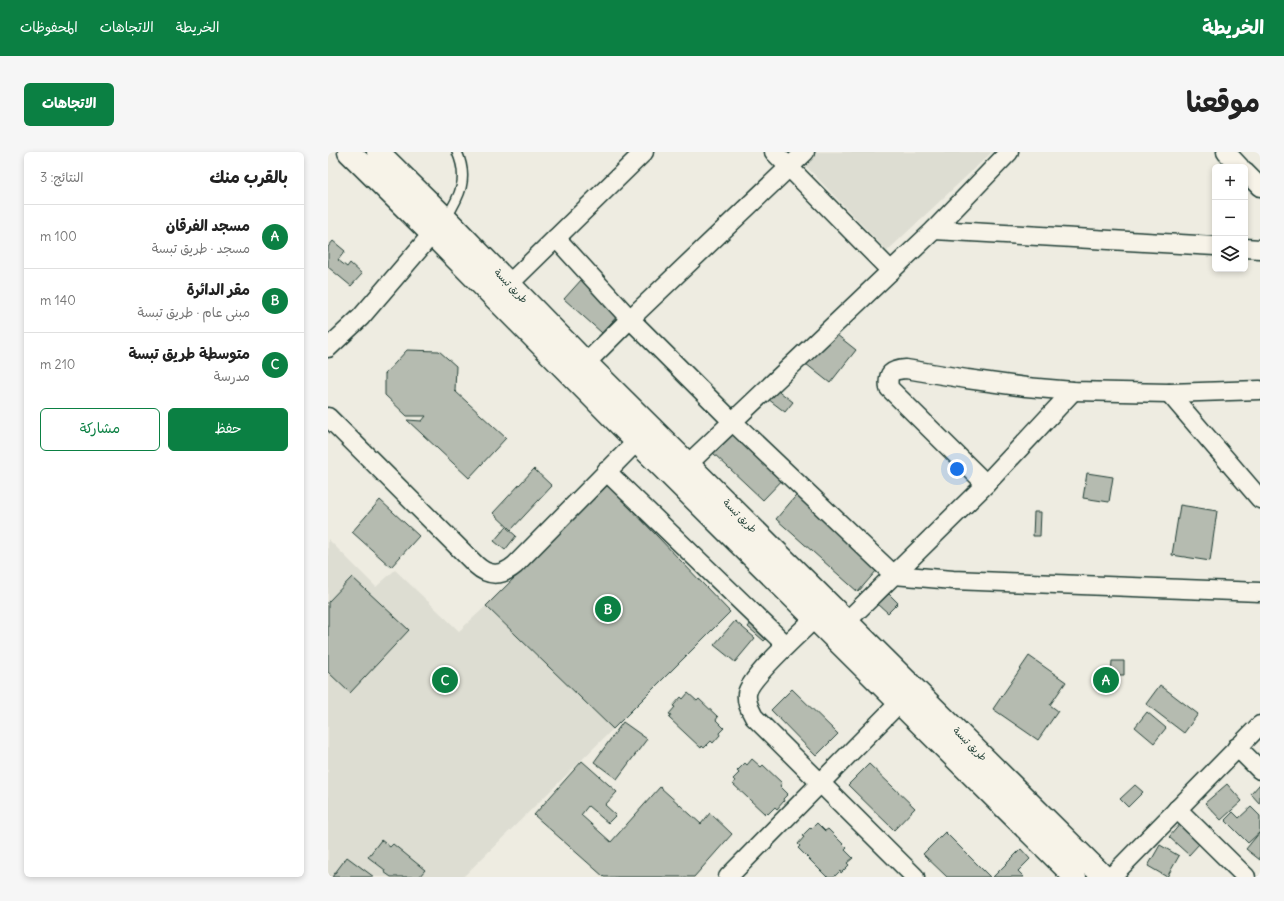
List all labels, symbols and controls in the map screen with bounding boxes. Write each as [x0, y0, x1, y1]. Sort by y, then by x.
text: الخريطة [1202, 15, 1264, 39]
text: المحفوظات [20, 18, 78, 36]
text: الاتجاهات [100, 18, 154, 36]
text: الخريطة [176, 18, 219, 36]
button: الاتجاهات [24, 83, 114, 126]
text: موقعنا [1186, 84, 1260, 120]
map controls [1212, 164, 1248, 272]
button: + [1212, 164, 1248, 200]
text: بالقرب منك [209, 166, 288, 188]
text: النتائج: 3 [40, 169, 83, 186]
button: − [1212, 200, 1248, 236]
text: مسجد الفرقان [166, 216, 250, 235]
text: 100 m [40, 228, 77, 245]
text: A [271, 228, 279, 245]
button: layers [1212, 236, 1248, 272]
text: مسجد · طريق تبسة [152, 240, 250, 257]
street label: طريق تبسة [491, 266, 531, 306]
text: مقر الدائرة [186, 280, 250, 299]
text: 140 m [40, 292, 76, 309]
text: B [271, 292, 279, 309]
text: مبنى عام · طريق تبسة [138, 304, 250, 321]
text: متوسطة طريق تبسة [128, 344, 250, 363]
text: 210 m [40, 356, 75, 373]
text: C [271, 356, 279, 373]
text: مدرسة [214, 368, 250, 385]
button: مشاركة [40, 408, 160, 451]
button: حفظ [168, 408, 288, 451]
your location [947, 459, 967, 479]
street label: طريق تبسة [720, 496, 760, 536]
pin: B [595, 594, 621, 624]
pin: C [432, 665, 458, 695]
pin: A [1093, 665, 1119, 695]
street label: طريق تبسة [950, 724, 990, 764]

